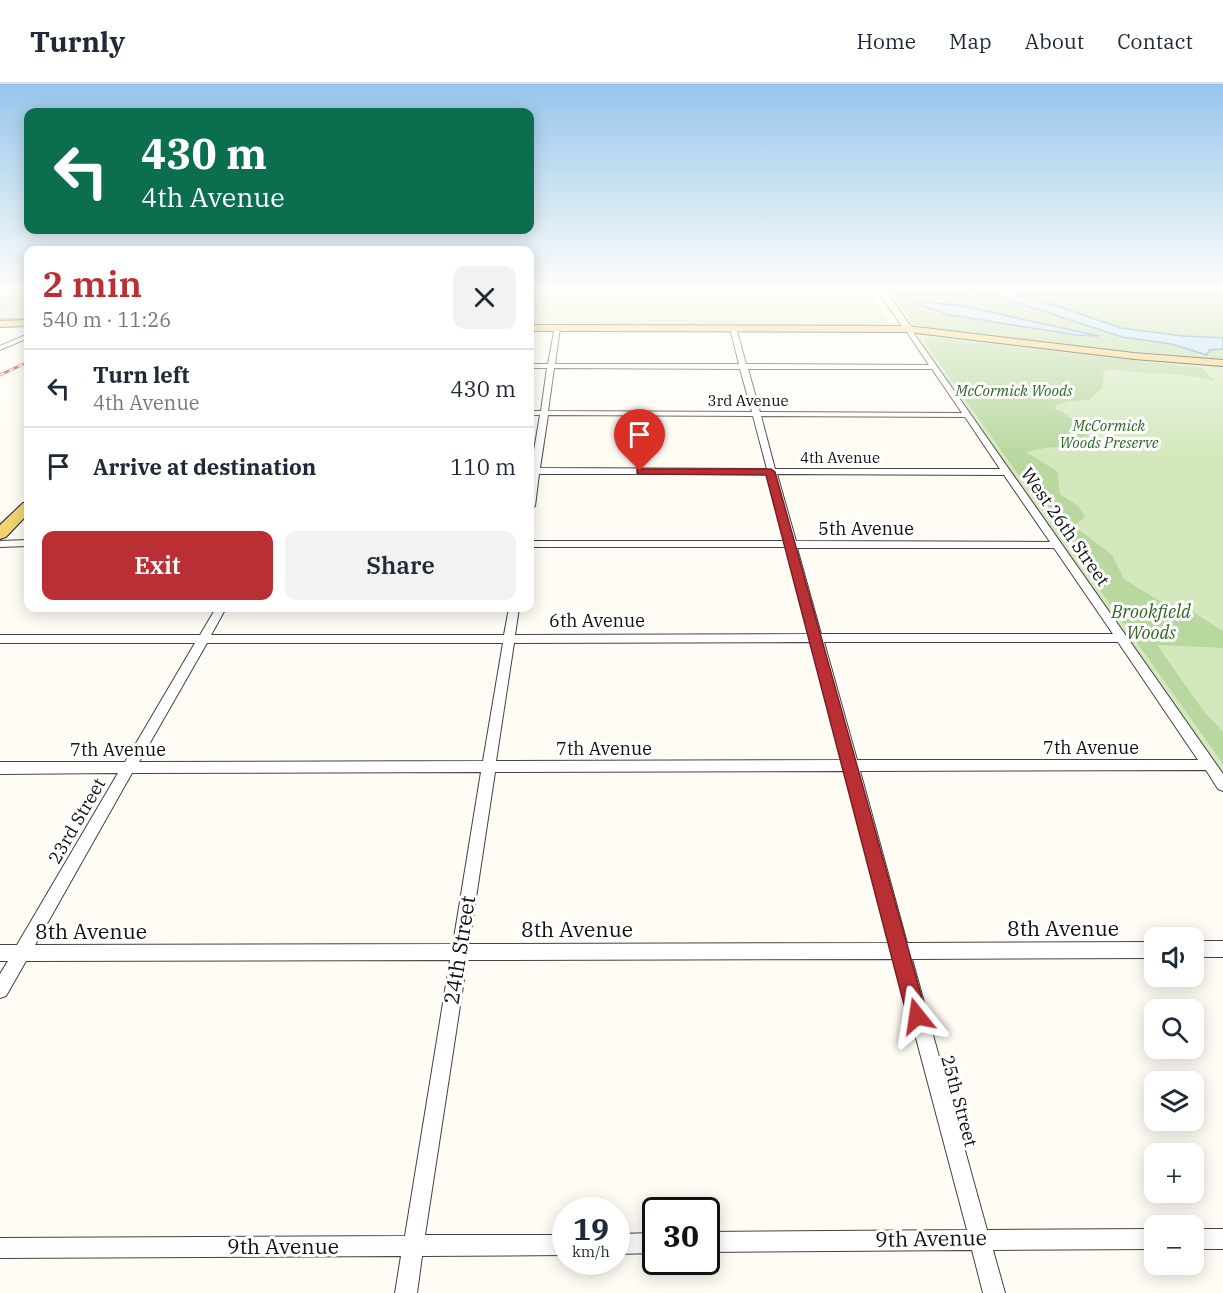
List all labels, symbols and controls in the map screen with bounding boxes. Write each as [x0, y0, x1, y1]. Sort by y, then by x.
text: Turnly [30, 23, 125, 60]
text: Home [856, 27, 916, 55]
text: Map [949, 27, 992, 55]
text: About [1025, 27, 1084, 55]
text: Contact [1117, 27, 1193, 55]
text: 430 m [141, 126, 267, 181]
icon: left [42, 132, 120, 210]
text: 4th Avenue [141, 179, 285, 214]
text: 2 min [42, 260, 142, 307]
button: close [453, 266, 516, 329]
text: 540 m · 11:26 [42, 306, 171, 333]
text: Turn left [93, 360, 189, 389]
icon: left [42, 372, 75, 405]
text: 430 m [450, 374, 516, 403]
park label: McCormick Woods [954, 381, 1073, 400]
text: 4th Avenue [93, 389, 199, 416]
street label: 3rd Avenue [708, 391, 788, 410]
pin [614, 409, 665, 471]
park label: McCormick Woods Preserve [1059, 416, 1159, 452]
icon: arrive [623, 418, 656, 451]
street label: 4th Avenue [800, 448, 880, 467]
icon: arrive [42, 450, 75, 483]
text: Arrive at destination [93, 452, 316, 481]
text: 110 m [450, 452, 516, 481]
street label: West 26th Street [1016, 463, 1115, 590]
street label: 5th Avenue [818, 517, 914, 540]
button: Exit [42, 531, 273, 600]
button: Share [285, 531, 516, 600]
park label: Brookfield Woods [1110, 600, 1191, 644]
street label: 6th Avenue [549, 609, 645, 632]
street label: 7th Avenue [1043, 736, 1139, 759]
street label: 7th Avenue [556, 737, 652, 760]
street label: 7th Avenue [70, 738, 166, 761]
street label: 23rd Street [43, 774, 110, 868]
street label: 24th Street [437, 894, 481, 1006]
street label: 8th Avenue [1007, 914, 1119, 942]
street label: 8th Avenue [521, 915, 633, 943]
street label: 8th Avenue [35, 917, 147, 945]
map controls [1144, 927, 1204, 1275]
button: sound [1144, 927, 1204, 987]
position arrow [885, 984, 949, 1048]
button: search [1144, 999, 1204, 1059]
street label: 25th Street [936, 1053, 983, 1149]
button: layers [1144, 1071, 1204, 1131]
button: + [1144, 1143, 1204, 1203]
speed limit sign: 30 [642, 1197, 720, 1275]
text: 19 [573, 1209, 609, 1248]
button: − [1144, 1215, 1204, 1275]
street label: 9th Avenue [875, 1223, 987, 1253]
street label: 9th Avenue [227, 1232, 339, 1260]
text: km/h [572, 1242, 610, 1261]

